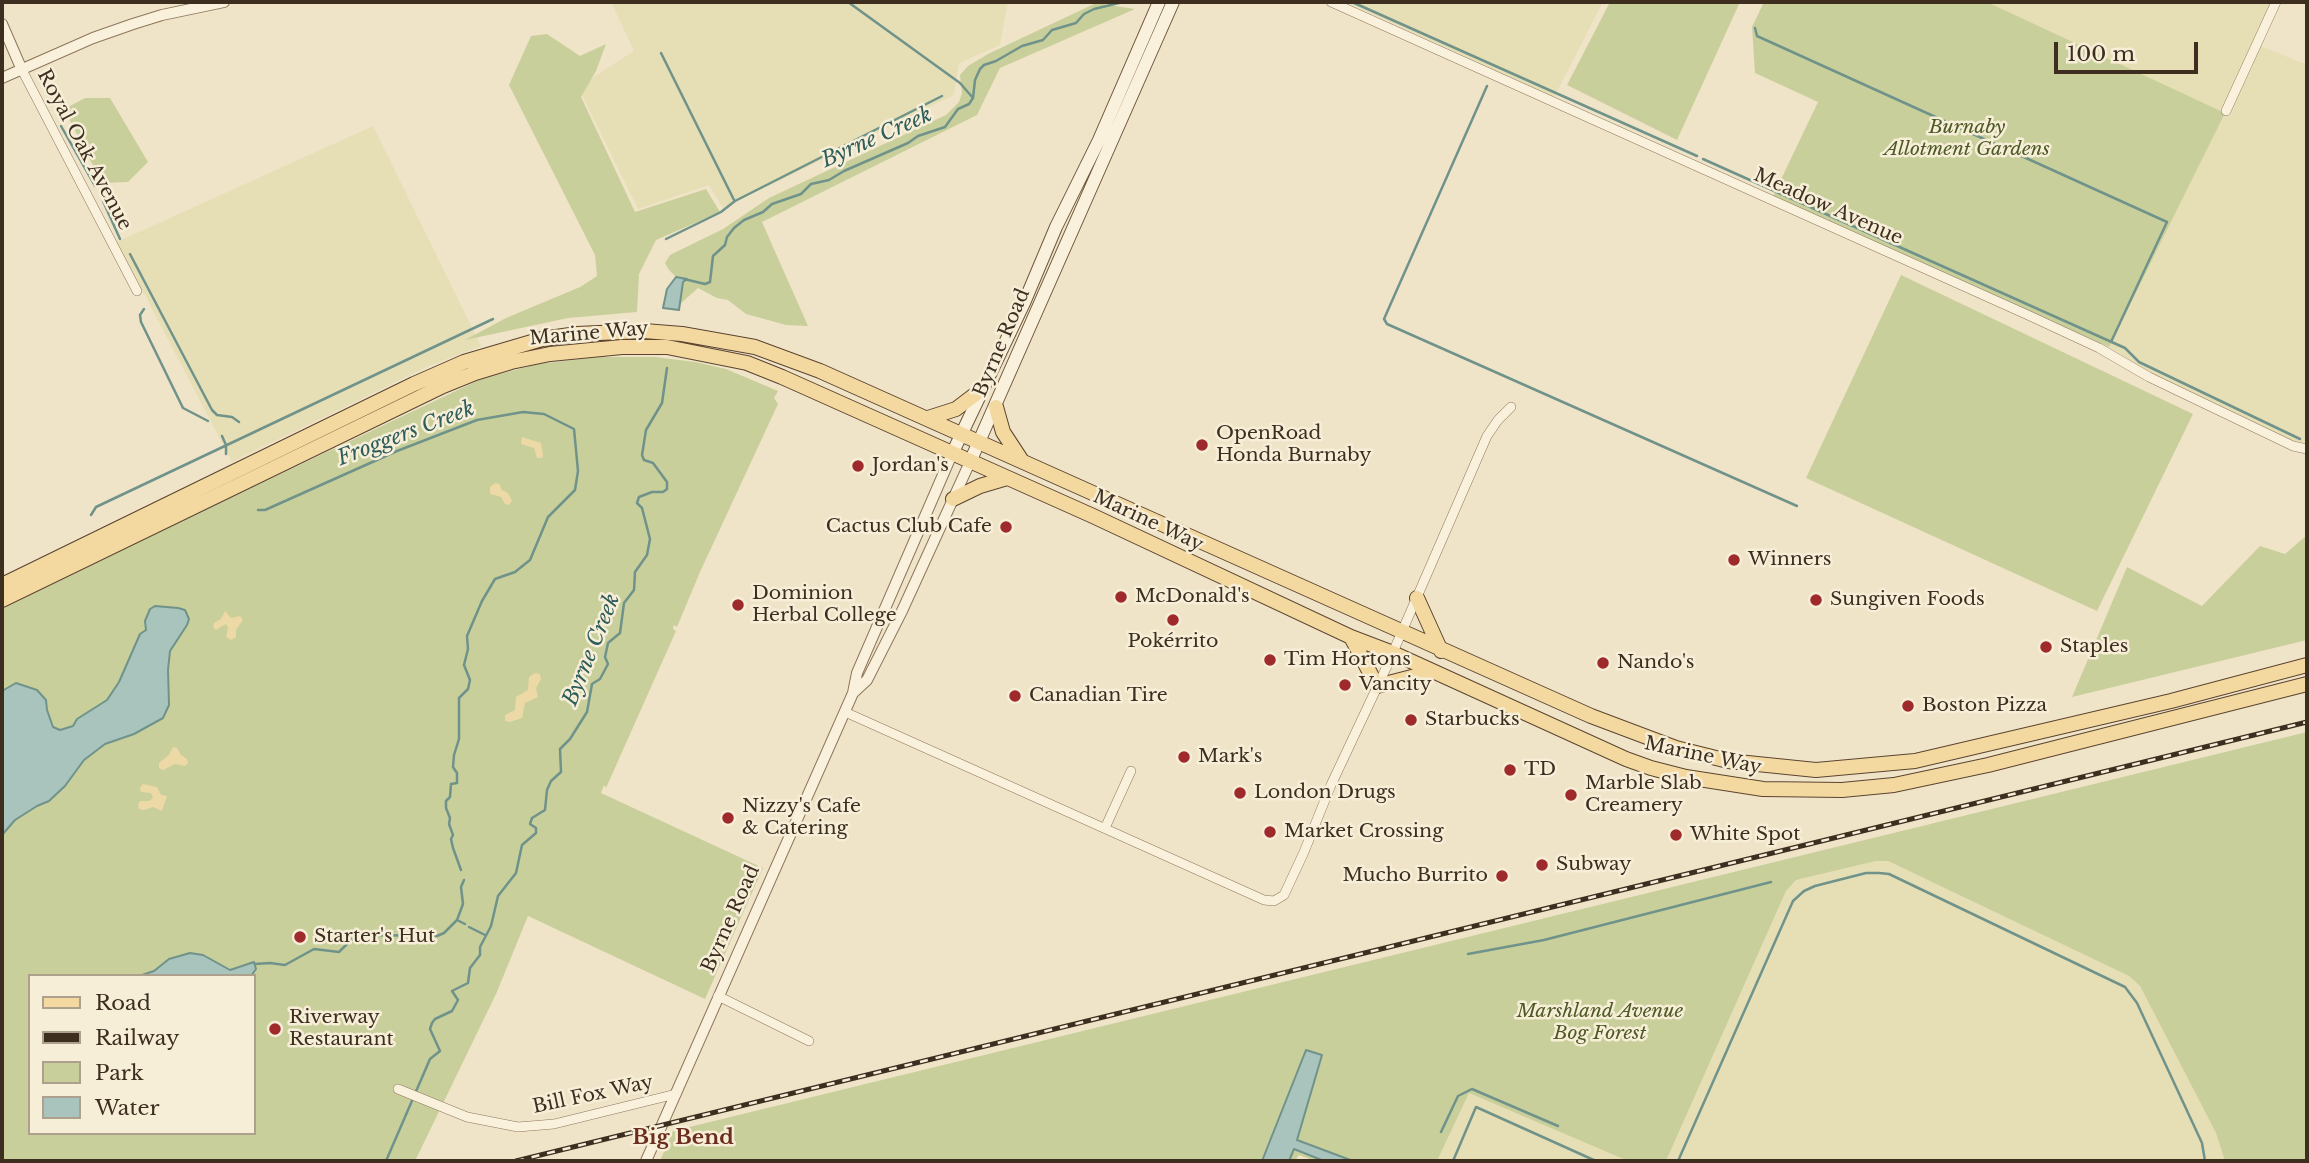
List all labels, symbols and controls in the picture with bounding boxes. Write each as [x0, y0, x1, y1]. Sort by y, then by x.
scale bar [2057, 28, 2200, 72]
text: 100 m [2067, 41, 2135, 67]
street label: Royal Oak Avenue [32, 66, 136, 234]
water label: Byrne Creek [818, 102, 936, 174]
park label: Burnaby Allotment Gardens [1884, 117, 2050, 161]
street label: Meadow Avenue [1750, 164, 1906, 250]
street label: Byrne Road [969, 285, 1035, 401]
street label: Marine Way [529, 317, 649, 351]
water label: Froggers Creek [334, 396, 478, 472]
place label: OpenRoad Honda Burnaby [1216, 423, 1371, 467]
marker: OpenRoad Honda Burnaby [1194, 437, 1210, 453]
place label: Jordan's [872, 455, 949, 477]
marker: Jordan's [850, 458, 866, 474]
street label: Marine Way [1089, 485, 1207, 557]
place label: Cactus Club Cafe [826, 516, 992, 538]
marker: Cactus Club Cafe [998, 519, 1014, 535]
place label: Winners [1748, 549, 1831, 571]
marker: Winners [1726, 552, 1742, 568]
place label: Dominion Herbal College [752, 583, 897, 627]
place label: McDonald's [1135, 586, 1250, 608]
marker: McDonald's [1113, 589, 1129, 605]
place label: Sungiven Foods [1830, 589, 1985, 611]
water label: Byrne Creek [558, 590, 626, 710]
marker: Sungiven Foods [1808, 592, 1824, 608]
marker: Dominion Herbal College [730, 597, 746, 613]
marker: Pokérrito [1165, 612, 1181, 628]
place label: Pokérrito [1127, 631, 1219, 653]
place label: Staples [2060, 636, 2128, 658]
marker: Staples [2038, 639, 2054, 655]
place label: Tim Hortons [1284, 649, 1411, 671]
marker: Tim Hortons [1262, 652, 1278, 668]
place label: Nando's [1617, 652, 1694, 674]
marker: Nando's [1595, 655, 1611, 671]
place label: Vancity [1359, 674, 1432, 696]
marker: Vancity [1337, 677, 1353, 693]
place label: Canadian Tire [1029, 685, 1168, 707]
marker: Canadian Tire [1007, 688, 1023, 704]
place label: Boston Pizza [1922, 695, 2047, 717]
marker: Boston Pizza [1900, 698, 1916, 714]
place label: Starbucks [1425, 709, 1520, 731]
marker: Starbucks [1403, 712, 1419, 728]
street label: Marine Way [1642, 732, 1764, 780]
place label: Mark's [1198, 746, 1262, 768]
marker: Mark's [1176, 749, 1192, 765]
place label: TD [1524, 759, 1556, 781]
marker: TD [1502, 762, 1518, 778]
place label: Marble Slab Creamery [1585, 773, 1702, 817]
place label: London Drugs [1254, 782, 1396, 804]
marker: London Drugs [1232, 785, 1248, 801]
marker: Marble Slab Creamery [1563, 787, 1579, 803]
place label: Nizzy's Cafe & Catering [742, 796, 861, 840]
marker: Nizzy's Cafe & Catering [720, 810, 736, 826]
place label: Market Crossing [1284, 821, 1444, 843]
marker: Market Crossing [1262, 824, 1278, 840]
place label: White Spot [1690, 824, 1800, 846]
marker: White Spot [1668, 827, 1684, 843]
place label: Subway [1556, 854, 1631, 876]
marker: Subway [1534, 857, 1550, 873]
street label: Byrne Road [697, 862, 765, 976]
place label: Mucho Burrito [1342, 865, 1488, 887]
marker: Mucho Burrito [1494, 868, 1510, 884]
place label: Starter's Hut [314, 926, 435, 948]
marker: Starter's Hut [292, 929, 308, 945]
legend [28, 974, 256, 1135]
text: Road [95, 990, 151, 1016]
park label: Marshland Avenue Bog Forest [1517, 1001, 1683, 1045]
place label: Riverway Restaurant [289, 1007, 394, 1051]
marker: Riverway Restaurant [267, 1021, 283, 1037]
text: Railway [95, 1025, 179, 1051]
text: Park [95, 1060, 144, 1086]
street label: Bill Fox Way [531, 1071, 655, 1119]
text: Water [95, 1095, 159, 1121]
district label: Big Bend [632, 1125, 734, 1151]

